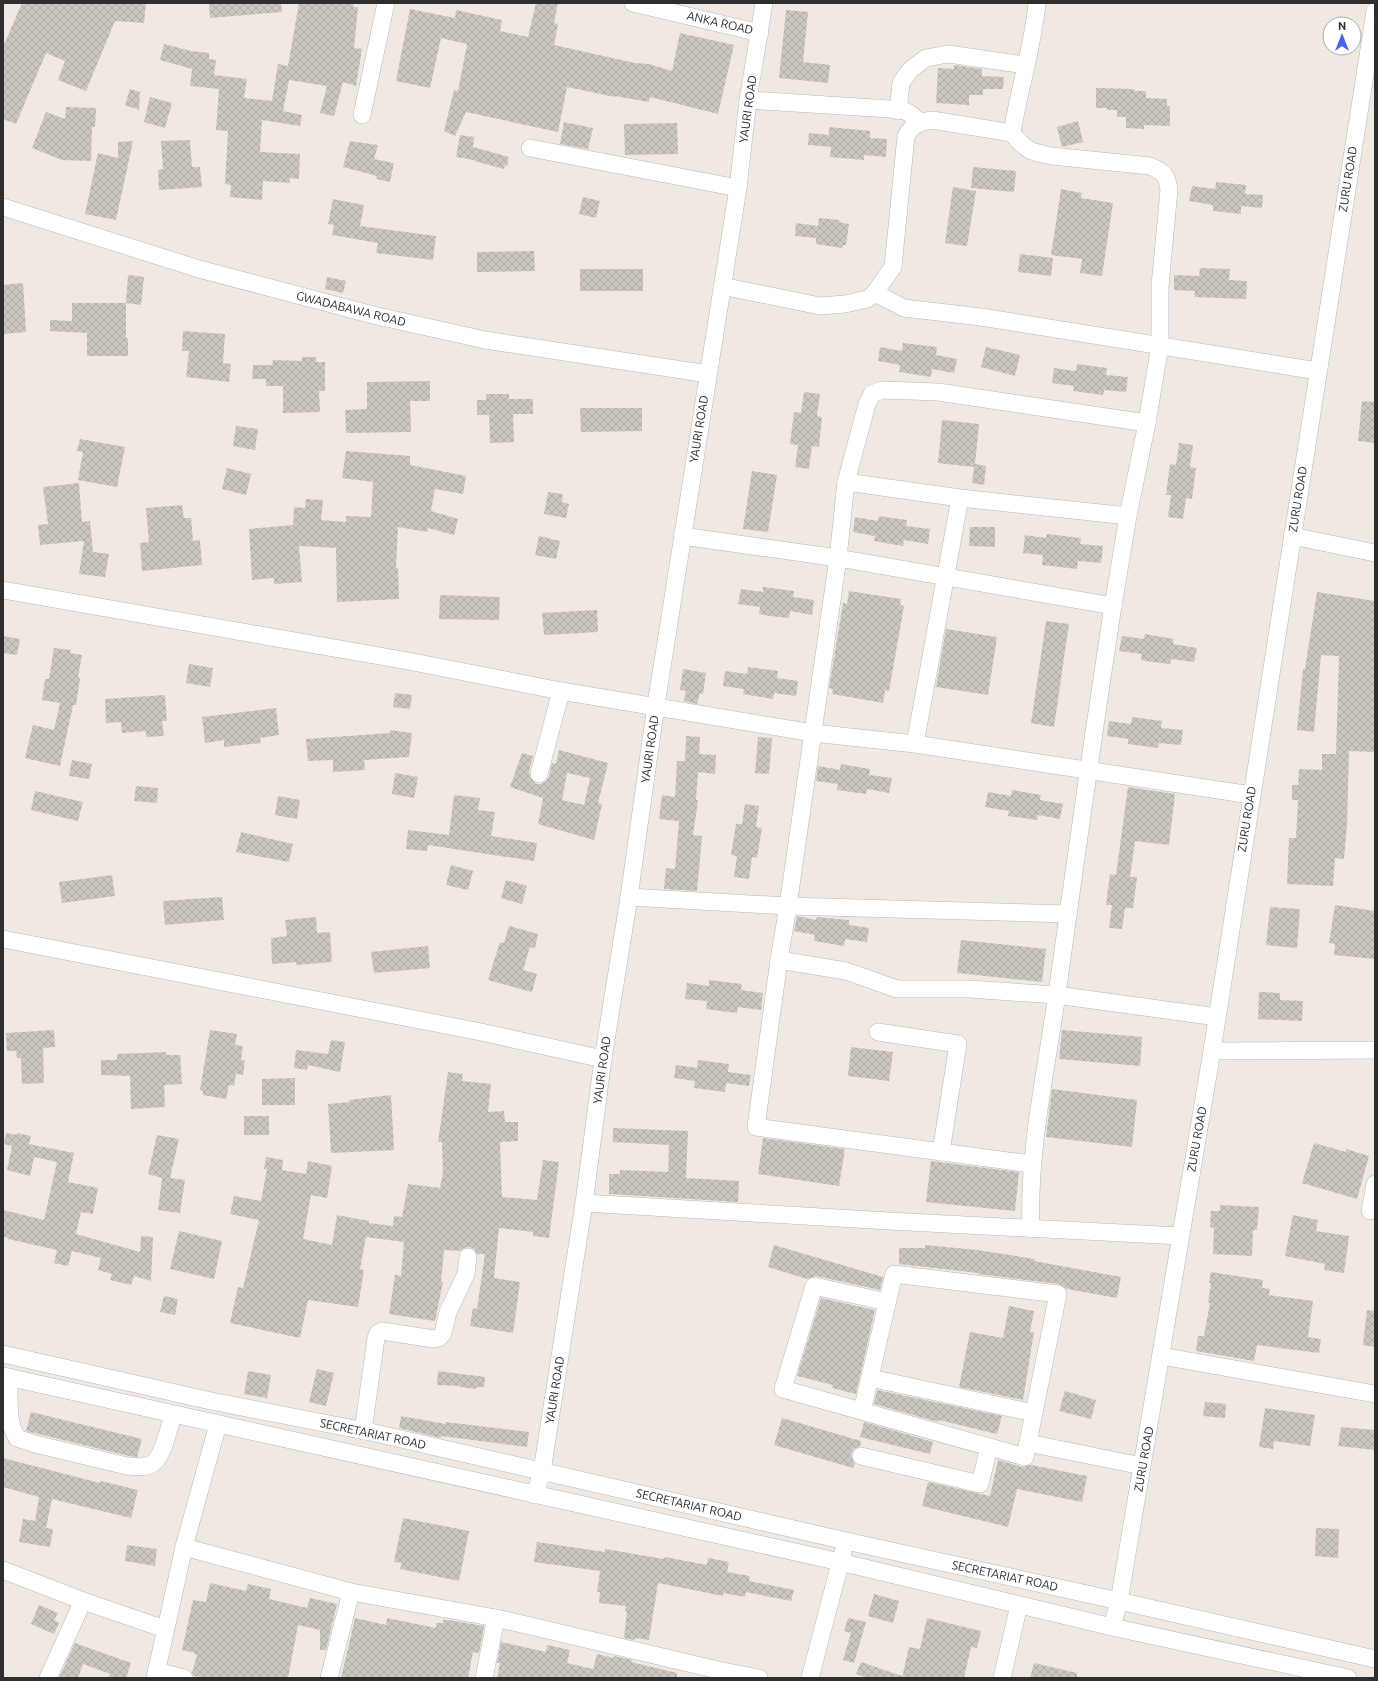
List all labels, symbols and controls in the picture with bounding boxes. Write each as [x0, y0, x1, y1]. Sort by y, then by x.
street label: ANKA ROAD [686, 9, 754, 36]
north arrow [1322, 16, 1362, 56]
text: N [1338, 20, 1346, 32]
street label: YAURI ROAD [736, 74, 759, 144]
street label: ZURU ROAD [1336, 145, 1359, 213]
street label: GWADABAWA ROAD [295, 289, 407, 328]
street label: YAURI ROAD [687, 394, 710, 464]
street label: ZURU ROAD [1286, 465, 1309, 533]
street label: YAURI ROAD [638, 714, 661, 784]
street label: ZURU ROAD [1235, 785, 1258, 853]
street label: YAURI ROAD [590, 1035, 613, 1105]
street label: ZURU ROAD [1184, 1105, 1209, 1173]
street label: YAURI ROAD [543, 1355, 566, 1425]
street label: SECRETARIAT ROAD [319, 1416, 427, 1451]
street label: ZURU ROAD [1131, 1425, 1156, 1493]
street label: SECRETARIAT ROAD [635, 1486, 743, 1523]
street label: SECRETARIAT ROAD [951, 1558, 1059, 1593]

